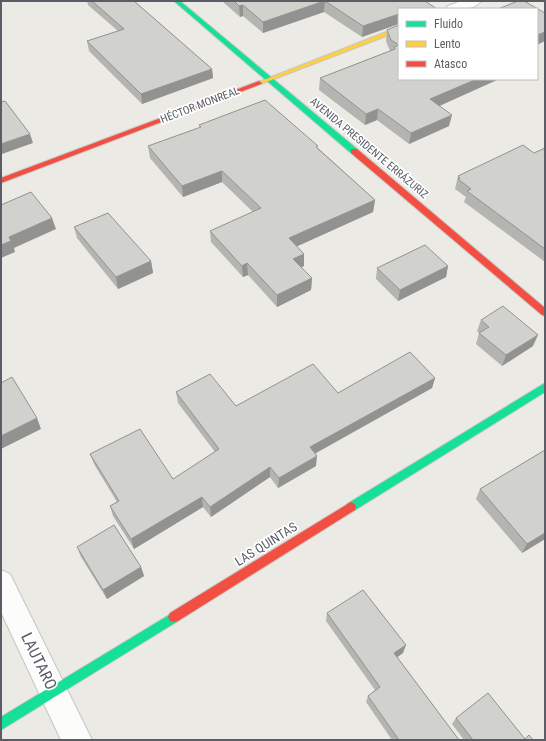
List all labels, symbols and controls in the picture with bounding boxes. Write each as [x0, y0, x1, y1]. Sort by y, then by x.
legend [398, 8, 538, 80]
text: Fluido [434, 17, 463, 31]
text: Lento [434, 37, 461, 51]
text: Atasco [434, 57, 467, 71]
street label: HÉCTOR MONREAL [159, 84, 241, 126]
street label: AVENIDA PRESIDENTE ERRÁZURIZ [307, 95, 431, 201]
street label: LAS QUINTAS [232, 519, 300, 569]
street label: LAUTARO [17, 629, 61, 693]

